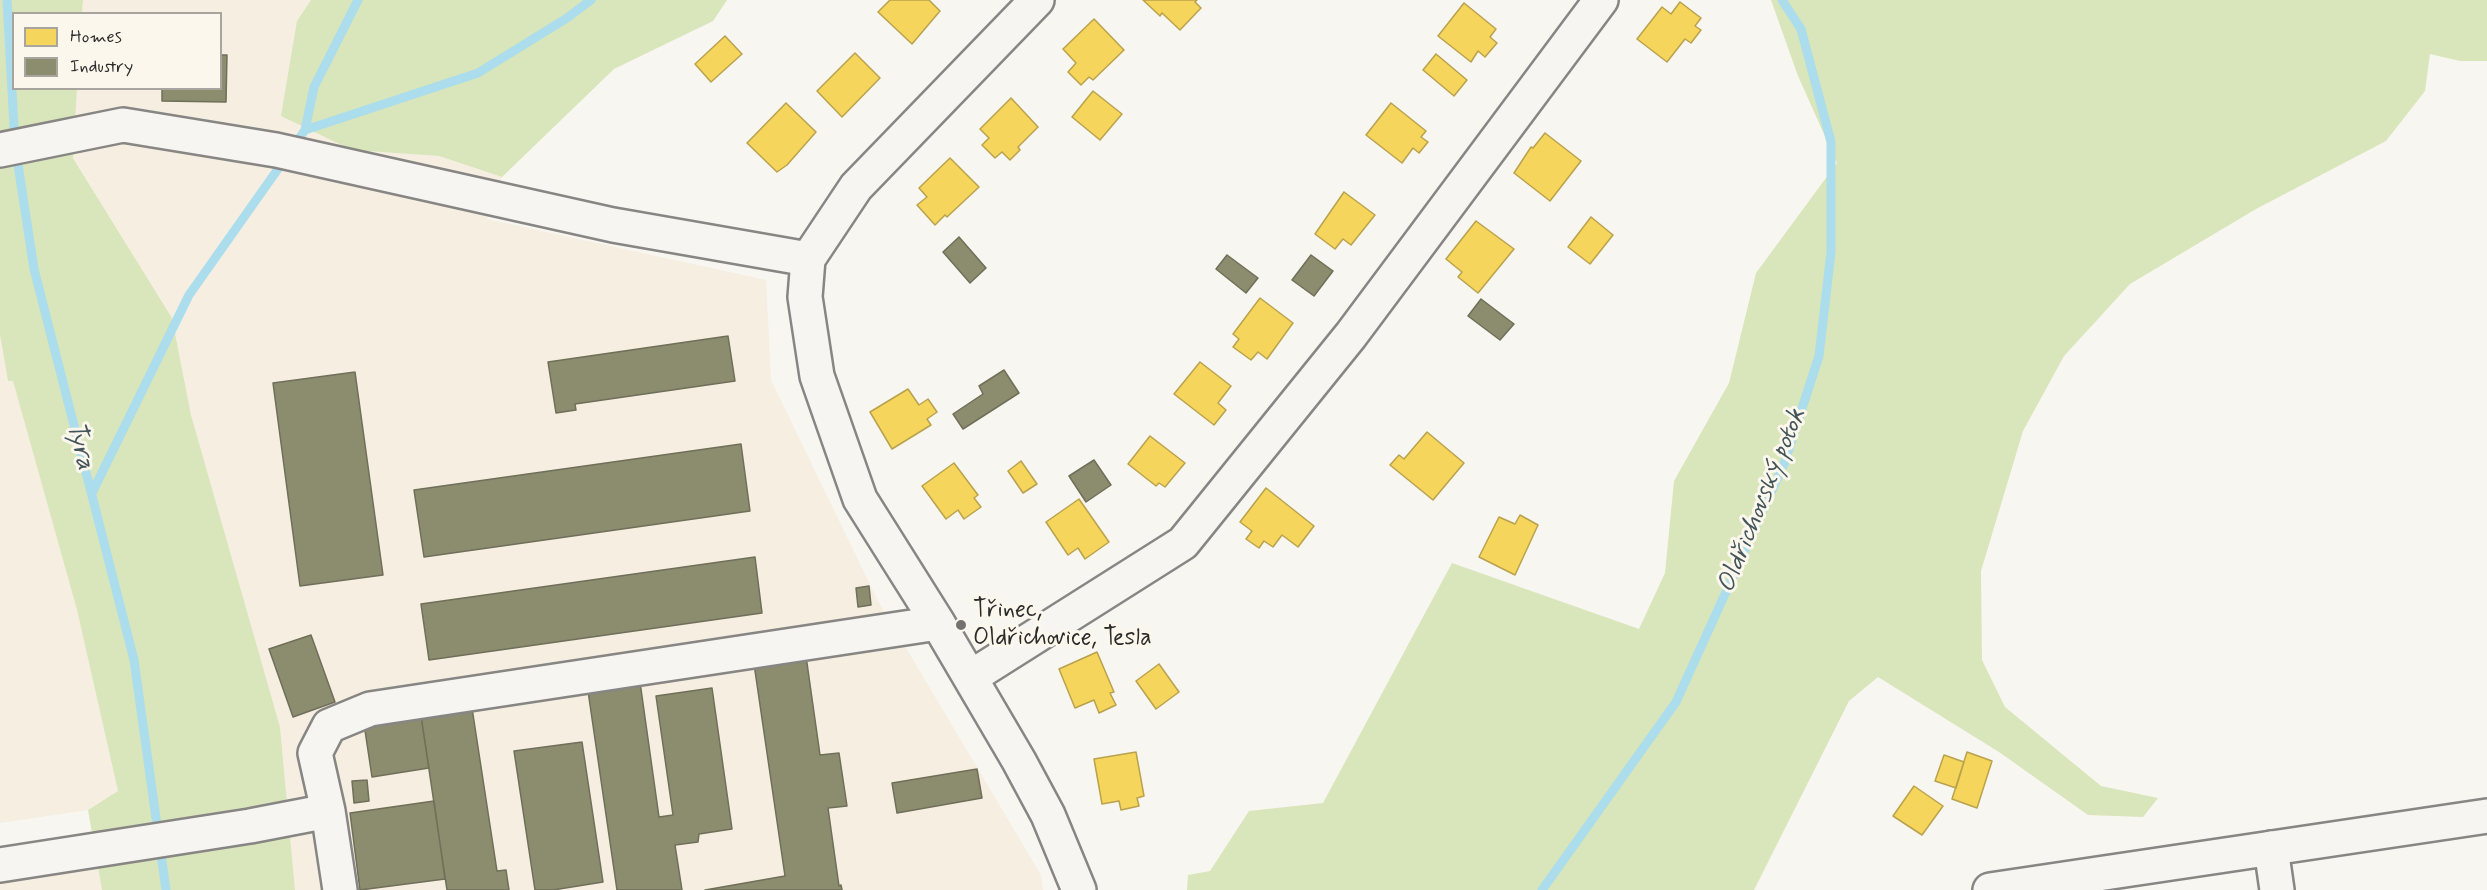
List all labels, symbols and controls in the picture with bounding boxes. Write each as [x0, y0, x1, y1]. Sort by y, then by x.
legend [12, 12, 222, 90]
text: Homes [70, 25, 122, 49]
text: Industry [70, 55, 133, 79]
water label: Oldřichovský potok [1712, 404, 1814, 598]
water label: Tyra [58, 418, 100, 474]
place label: Třinec, Oldřichovice, Tesla [973, 597, 1152, 653]
marker: Třinec, Oldřichovice, Tesla [954, 618, 968, 632]

